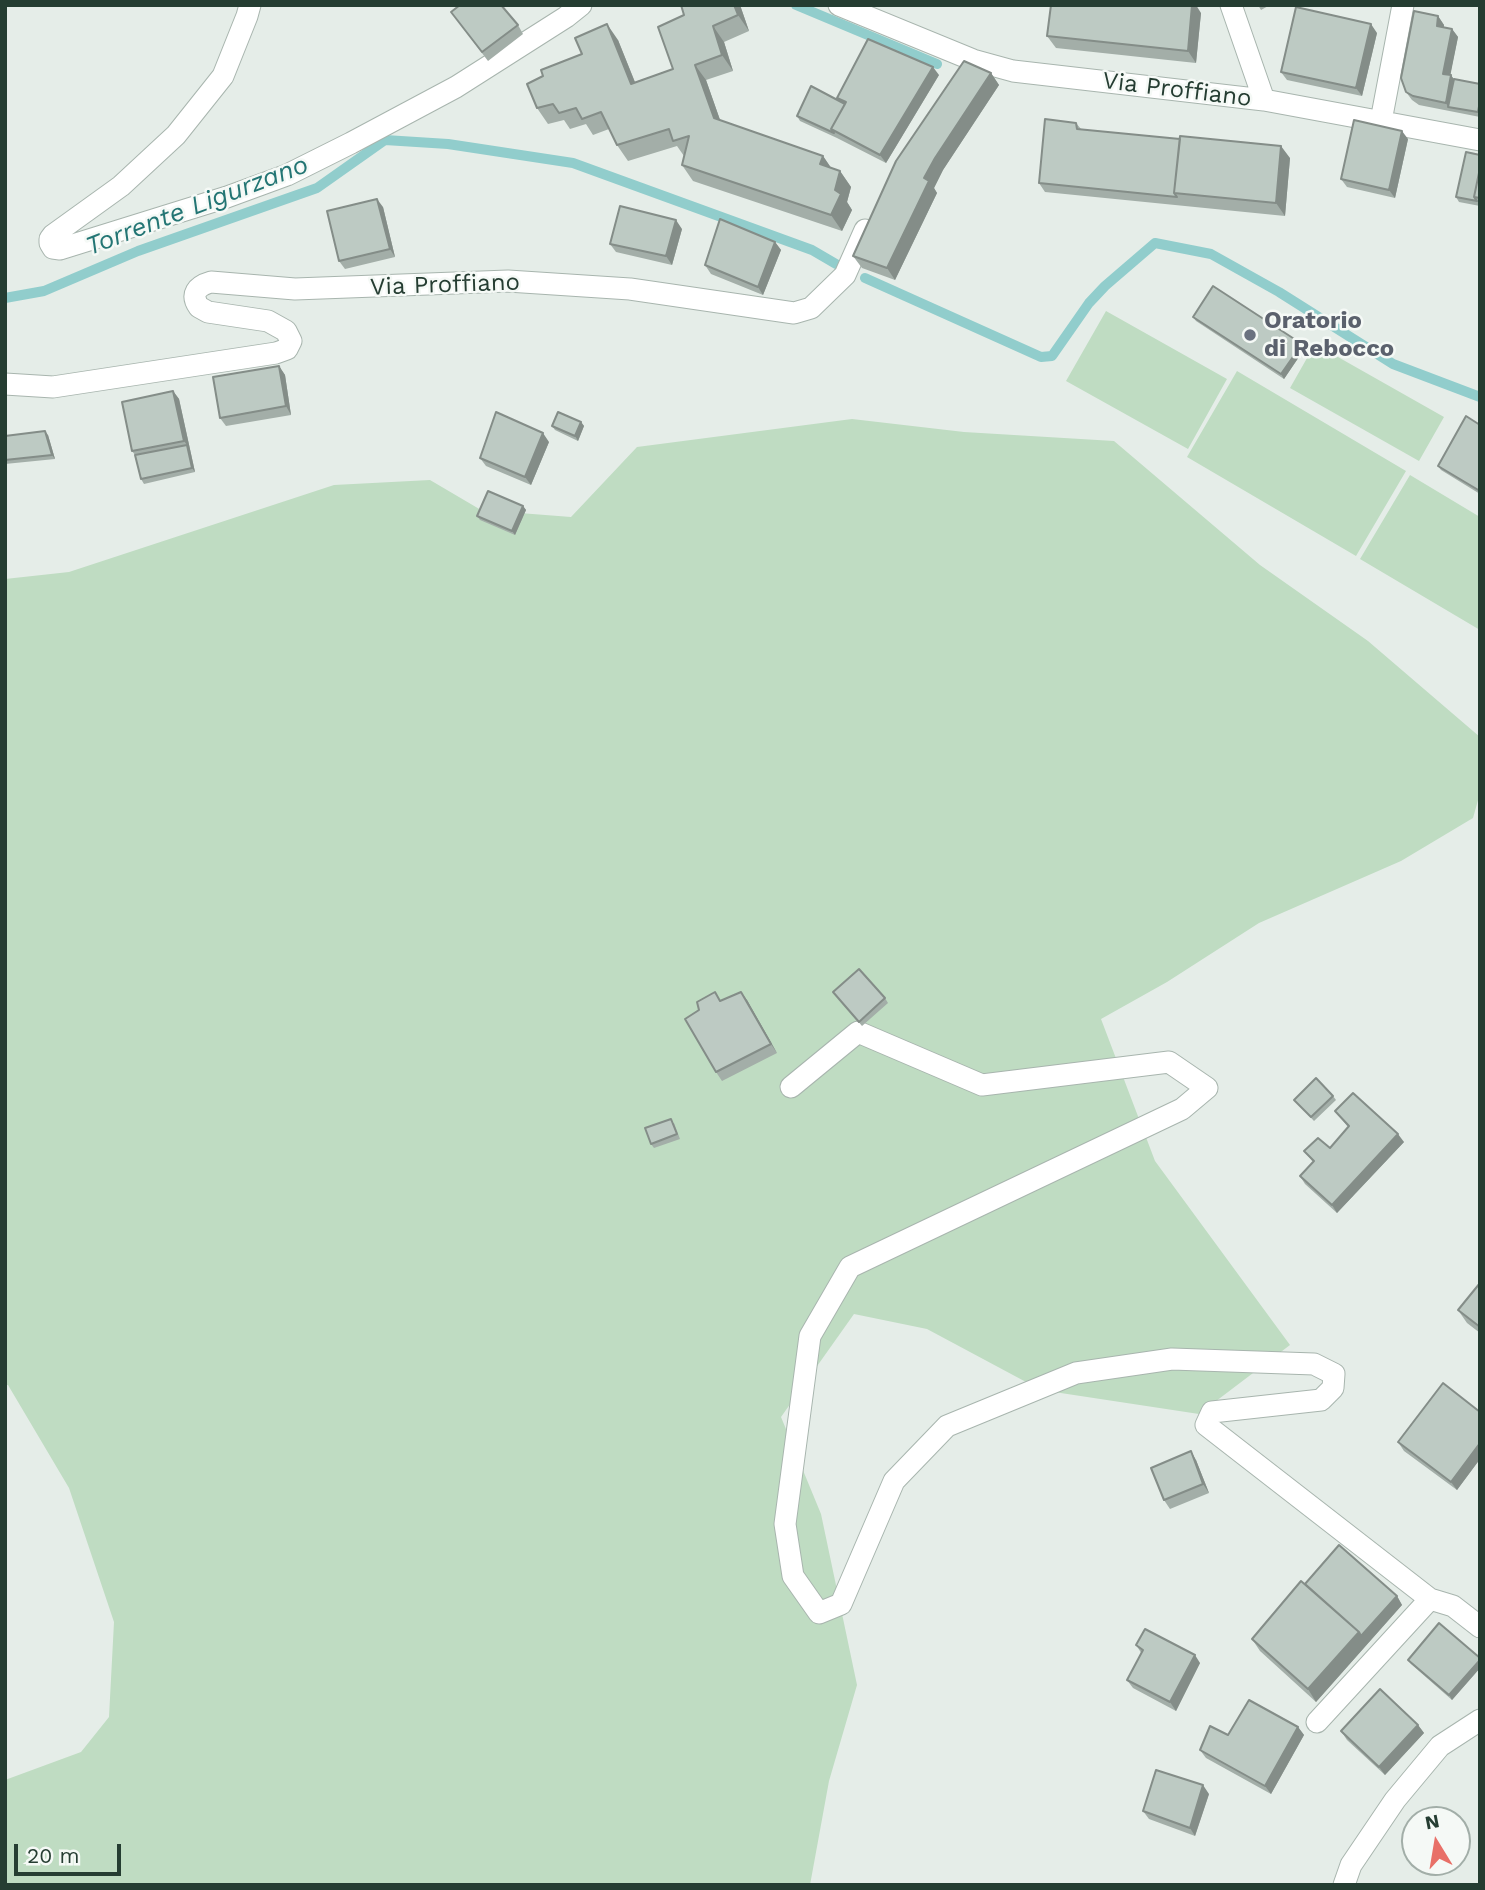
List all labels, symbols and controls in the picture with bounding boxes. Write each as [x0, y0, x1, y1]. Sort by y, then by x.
street label: Via Proffiano [1101, 67, 1253, 113]
water label: Torrente Ligurzano [81, 149, 313, 263]
street label: Via Proffiano [370, 268, 520, 302]
place label: Oratorio di Rebocco [1264, 307, 1394, 363]
marker: Oratorio di Rebocco [1242, 327, 1258, 343]
north arrow [1401, 1806, 1471, 1876]
text: N [1423, 1809, 1441, 1834]
scale bar [18, 1830, 124, 1874]
text: 20 m [27, 1843, 79, 1868]

